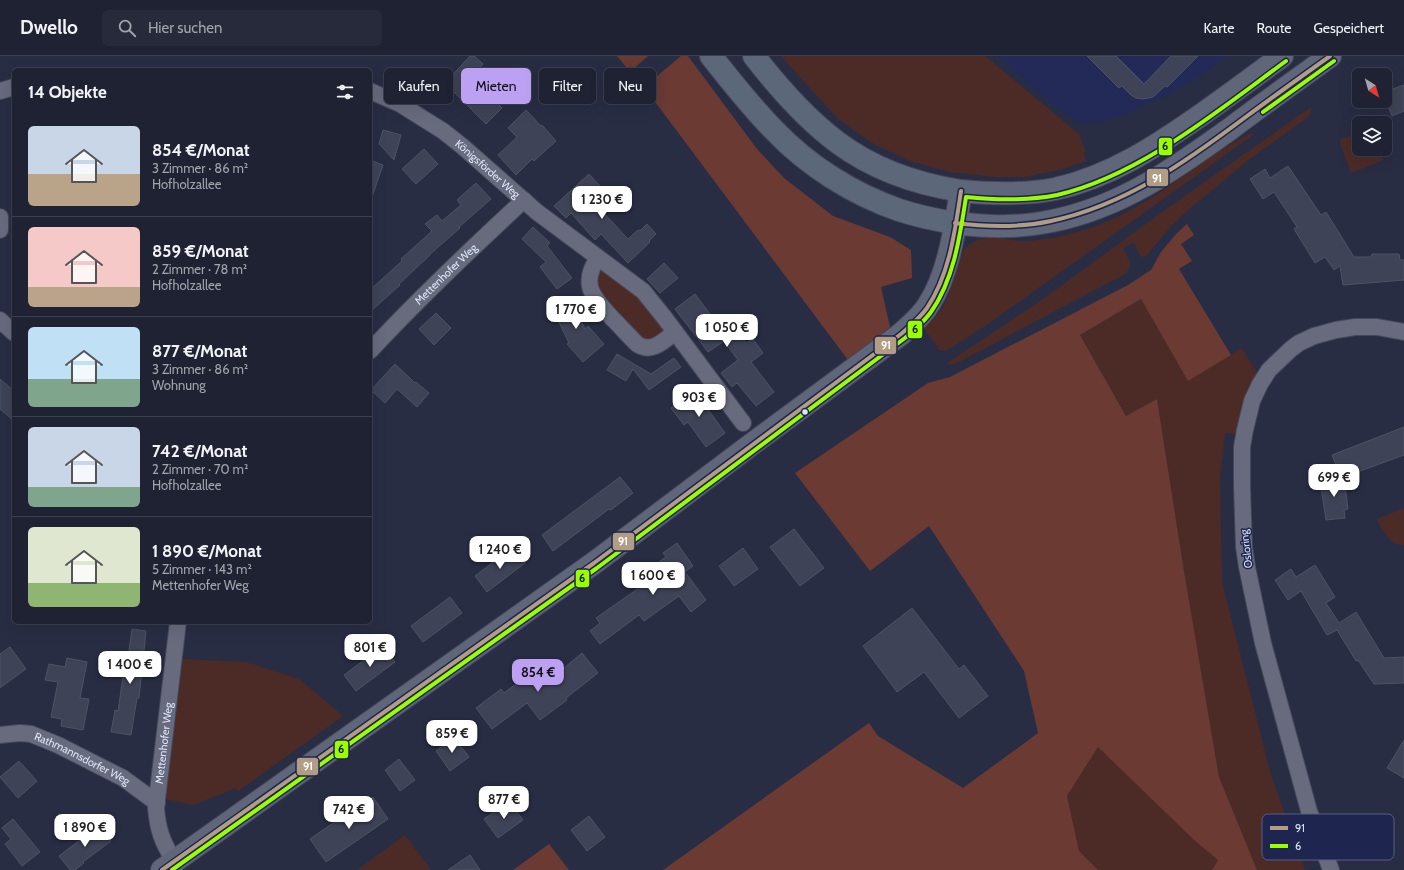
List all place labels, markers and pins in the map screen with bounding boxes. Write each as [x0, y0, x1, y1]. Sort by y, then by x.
pin: 1 230 € [565, 186, 639, 220]
pin: 1 770 € [539, 296, 613, 330]
pin: 1 050 € [690, 314, 764, 348]
pin: 903 € [671, 384, 727, 418]
unlabelled marker [800, 407, 810, 417]
pin: 699 € [1306, 464, 1362, 498]
pin: 1 240 € [463, 536, 537, 570]
pin: 1 600 € [616, 562, 690, 596]
pin: 801 € [342, 634, 398, 668]
pin: 1 400 € [93, 651, 167, 685]
pin: 854 € [510, 659, 566, 693]
pin: 859 € [424, 720, 480, 754]
pin: 877 € [476, 786, 532, 820]
pin: 742 € [321, 796, 377, 830]
pin: 1 890 € [48, 814, 122, 848]

